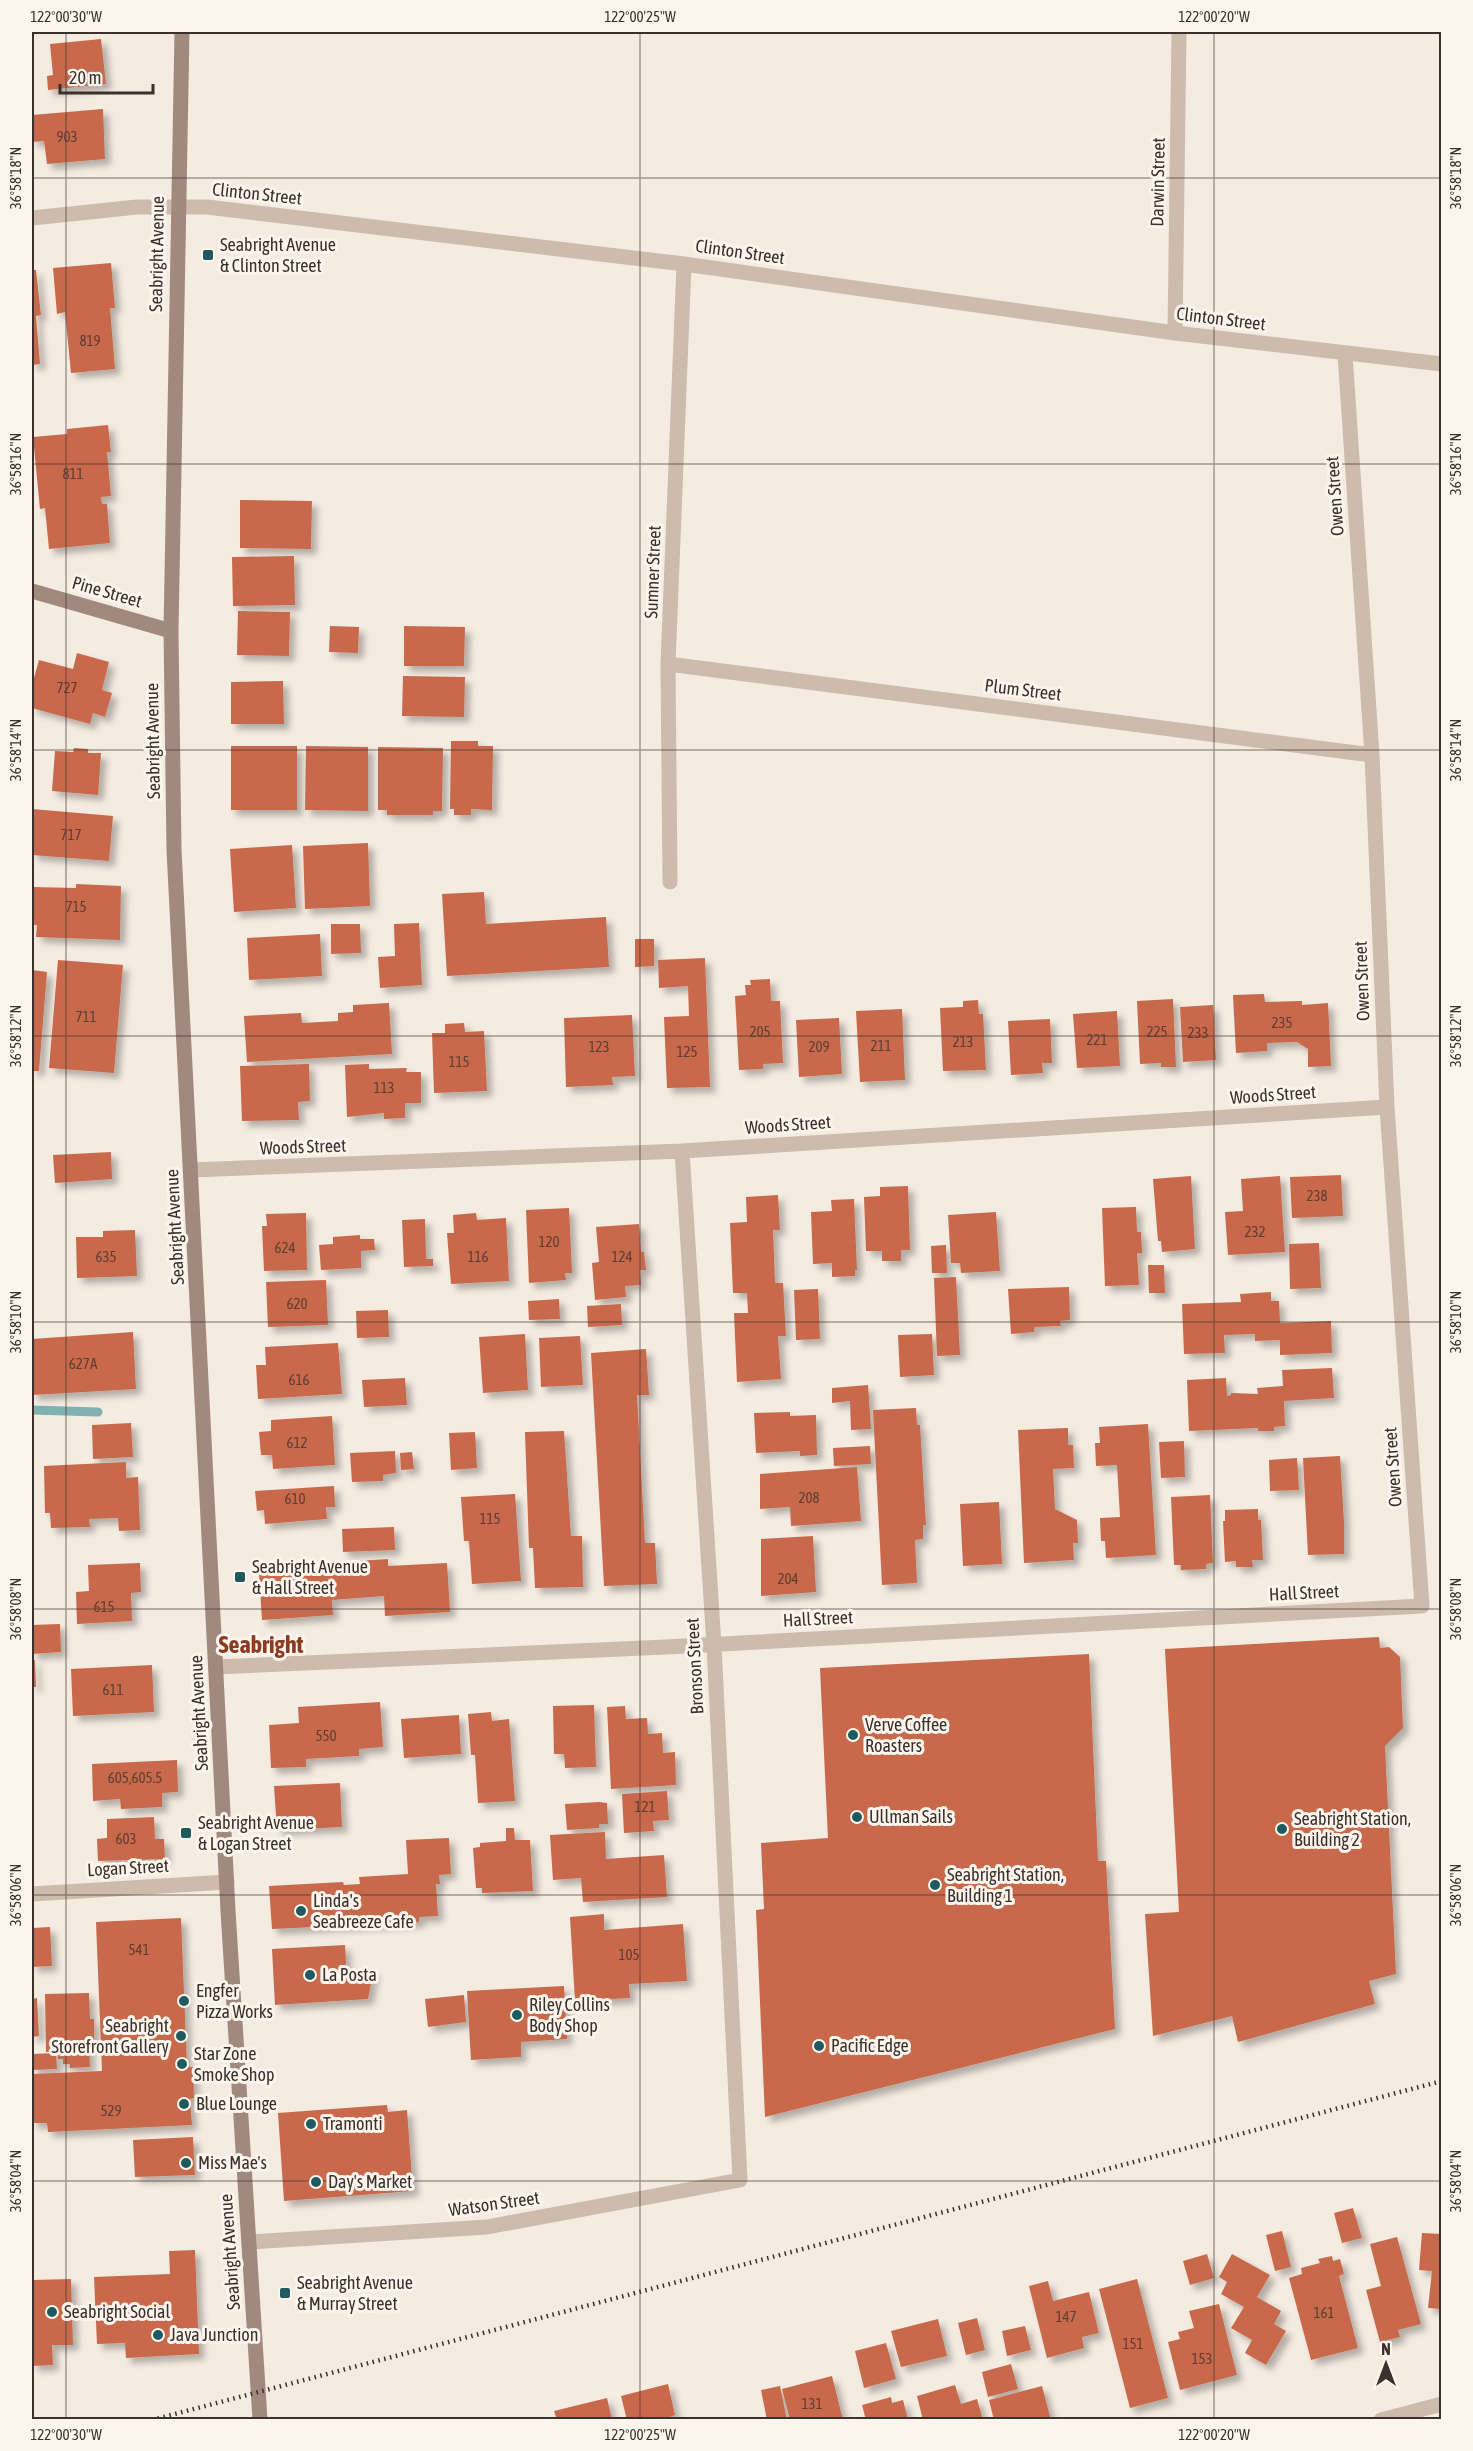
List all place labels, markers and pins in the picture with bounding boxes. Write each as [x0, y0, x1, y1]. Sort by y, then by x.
place label: Seabright Avenue & Clinton Street [220, 234, 336, 276]
marker: Seabright Avenue & Clinton Street [201, 248, 215, 262]
place label: Seabright Avenue & Hall Street [252, 1556, 368, 1598]
marker: Seabright Avenue & Hall Street [233, 1570, 247, 1584]
place label: Verve Coffee Roasters [865, 1714, 947, 1756]
marker: Verve Coffee Roasters [846, 1728, 860, 1742]
place label: Ullman Sails [869, 1806, 953, 1827]
place label: Seabright Station, Building 2 [1294, 1808, 1411, 1850]
marker: Ullman Sails [850, 1810, 864, 1824]
place label: Seabright Avenue & Logan Street [198, 1812, 314, 1854]
marker: Seabright Station, Building 2 [1275, 1822, 1289, 1836]
marker: Seabright Avenue & Logan Street [179, 1826, 193, 1840]
place label: Seabright Station, Building 1 [947, 1864, 1064, 1906]
marker: Seabright Station, Building 1 [928, 1878, 942, 1892]
place label: Linda's Seabreeze Cafe [313, 1890, 414, 1932]
marker: Linda's Seabreeze Cafe [294, 1904, 308, 1918]
place label: La Posta [322, 1964, 377, 1985]
marker: La Posta [303, 1968, 317, 1982]
place label: Engfer Pizza Works [196, 1980, 273, 2022]
marker: Engfer Pizza Works [177, 1994, 191, 2008]
place label: Riley Collins Body Shop [529, 1994, 610, 2036]
marker: Riley Collins Body Shop [510, 2008, 524, 2022]
place label: Seabright Storefront Gallery [51, 2015, 169, 2057]
marker: Seabright Storefront Gallery [174, 2029, 188, 2043]
place label: Pacific Edge [831, 2035, 909, 2056]
marker: Pacific Edge [812, 2039, 826, 2053]
place label: Star Zone Smoke Shop [194, 2043, 274, 2085]
marker: Star Zone Smoke Shop [175, 2057, 189, 2071]
place label: Blue Lounge [196, 2093, 277, 2114]
marker: Blue Lounge [177, 2097, 191, 2111]
place label: Tramonti [323, 2113, 383, 2134]
marker: Tramonti [304, 2117, 318, 2131]
place label: Miss Mae's [198, 2152, 267, 2173]
marker: Miss Mae's [179, 2156, 193, 2170]
place label: Day's Market [328, 2171, 412, 2192]
marker: Day's Market [309, 2175, 323, 2189]
place label: Seabright Avenue & Murray Street [297, 2272, 413, 2314]
marker: Seabright Avenue & Murray Street [278, 2286, 292, 2300]
place label: Seabright Social [64, 2301, 170, 2322]
marker: Seabright Social [45, 2305, 59, 2319]
place label: Java Junction [170, 2324, 259, 2345]
marker: Java Junction [151, 2328, 165, 2342]

